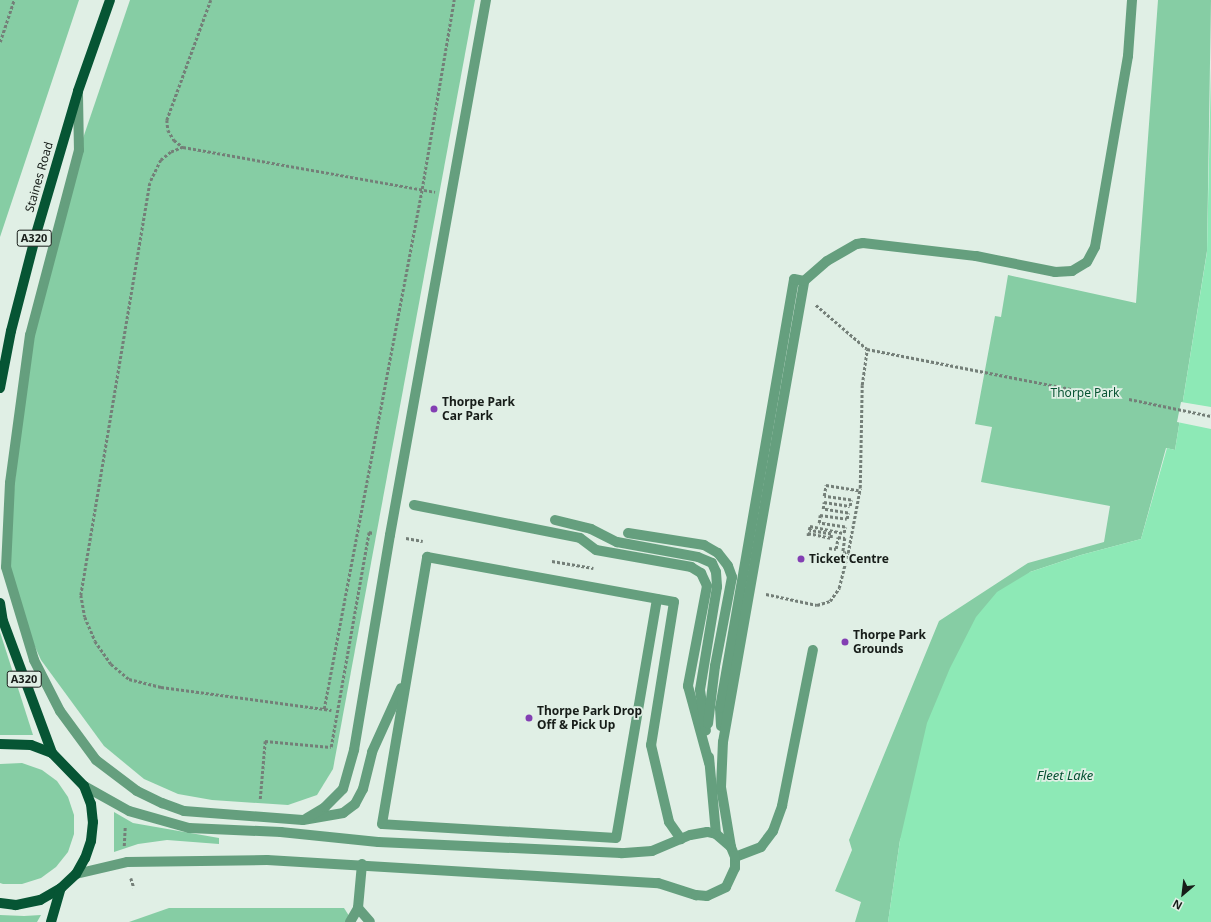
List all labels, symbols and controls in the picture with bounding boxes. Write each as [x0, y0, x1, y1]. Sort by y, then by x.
street label: Staines Road [22, 140, 56, 214]
road number: A320 [16, 229, 52, 247]
park label: Thorpe Park [1051, 386, 1119, 400]
place label: Thorpe Park Car Park [442, 395, 515, 423]
marker: Thorpe Park Car Park [429, 404, 439, 414]
place label: Ticket Centre [809, 552, 889, 566]
marker: Ticket Centre [796, 554, 806, 564]
place label: Thorpe Park Grounds [853, 628, 926, 656]
marker: Thorpe Park Grounds [840, 637, 850, 647]
road number: A320 [6, 670, 42, 688]
place label: Thorpe Park Drop Off & Pick Up [537, 704, 642, 732]
marker: Thorpe Park Drop Off & Pick Up [524, 713, 534, 723]
water label: Fleet Lake [1037, 767, 1093, 783]
north arrow [1163, 874, 1203, 914]
text: N [1170, 896, 1185, 914]

